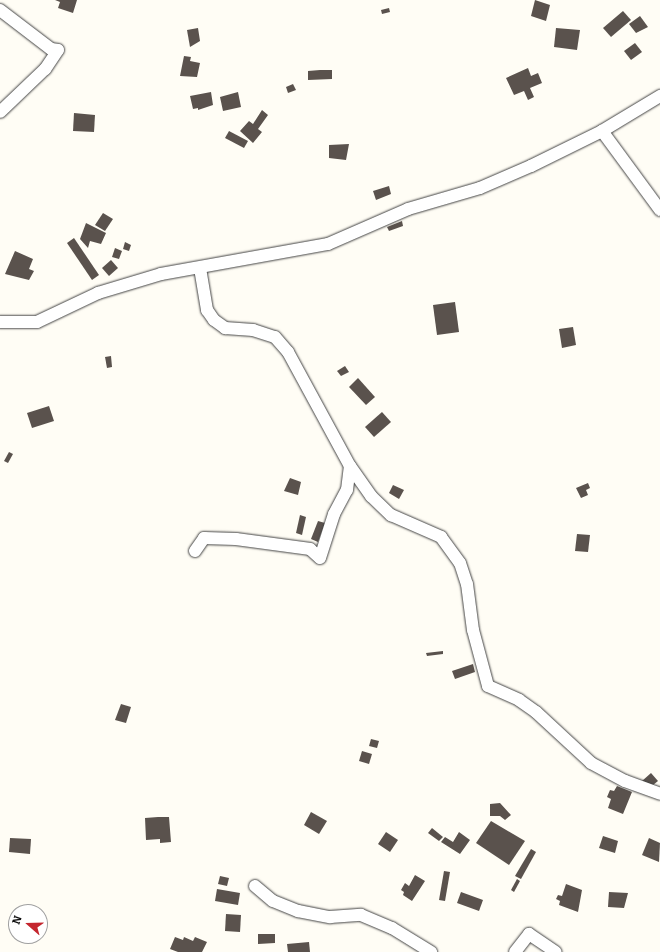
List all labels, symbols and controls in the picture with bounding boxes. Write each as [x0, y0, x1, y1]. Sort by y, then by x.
north arrow [8, 904, 48, 944]
text: N [10, 914, 25, 926]

